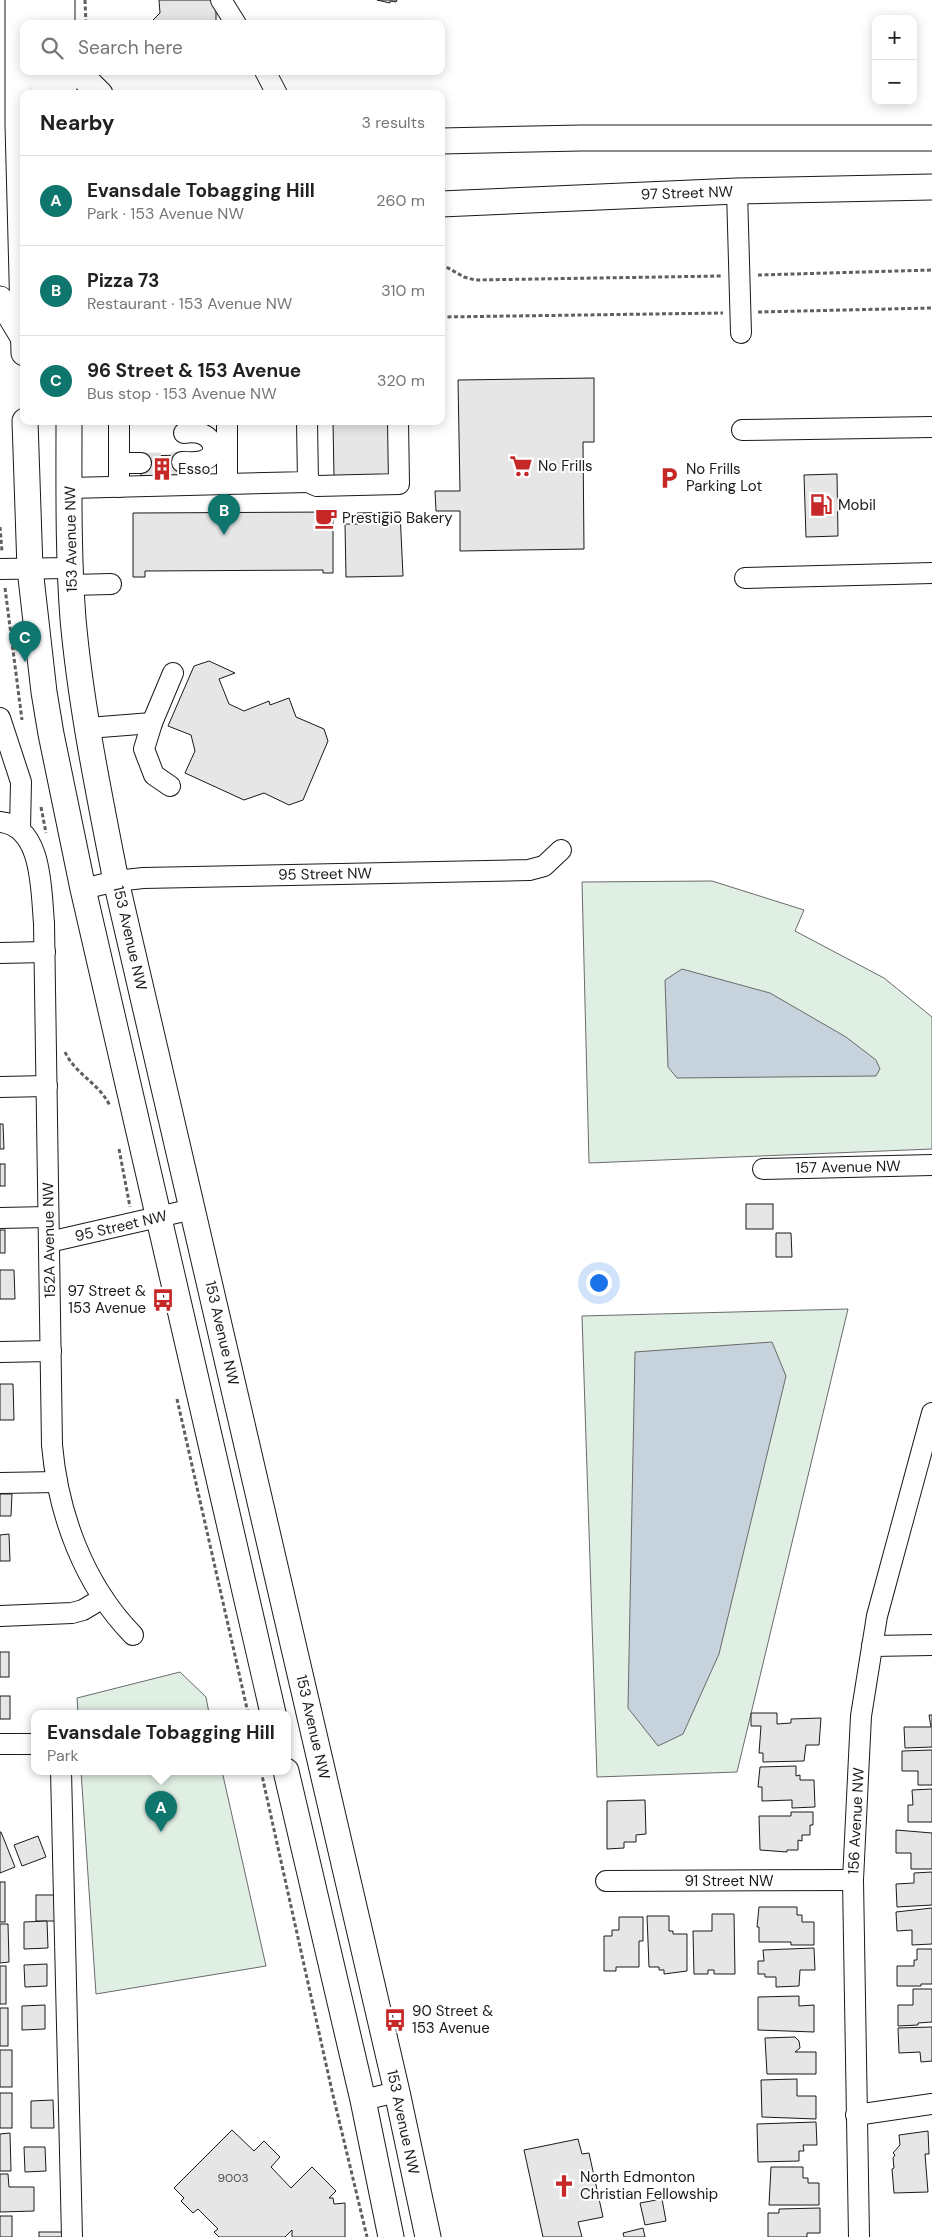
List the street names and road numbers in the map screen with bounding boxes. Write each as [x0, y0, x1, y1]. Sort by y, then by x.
street label: 97 Street NW [640, 181, 734, 205]
street label: 153 Avenue NW [60, 485, 82, 592]
street label: 95 Street NW [278, 863, 373, 885]
street label: 153 Avenue NW [108, 884, 152, 993]
street label: 157 Avenue NW [795, 1156, 901, 1178]
street label: 152A Avenue NW [38, 1181, 60, 1298]
street label: 95 Street NW [73, 1206, 169, 1246]
street label: 153 Avenue NW [200, 1279, 244, 1388]
street label: 153 Avenue NW [291, 1673, 335, 1782]
street label: 156 Avenue NW [843, 1767, 869, 1875]
street label: 91 Street NW [684, 1871, 774, 1891]
street label: 153 Avenue NW [382, 2068, 424, 2177]

